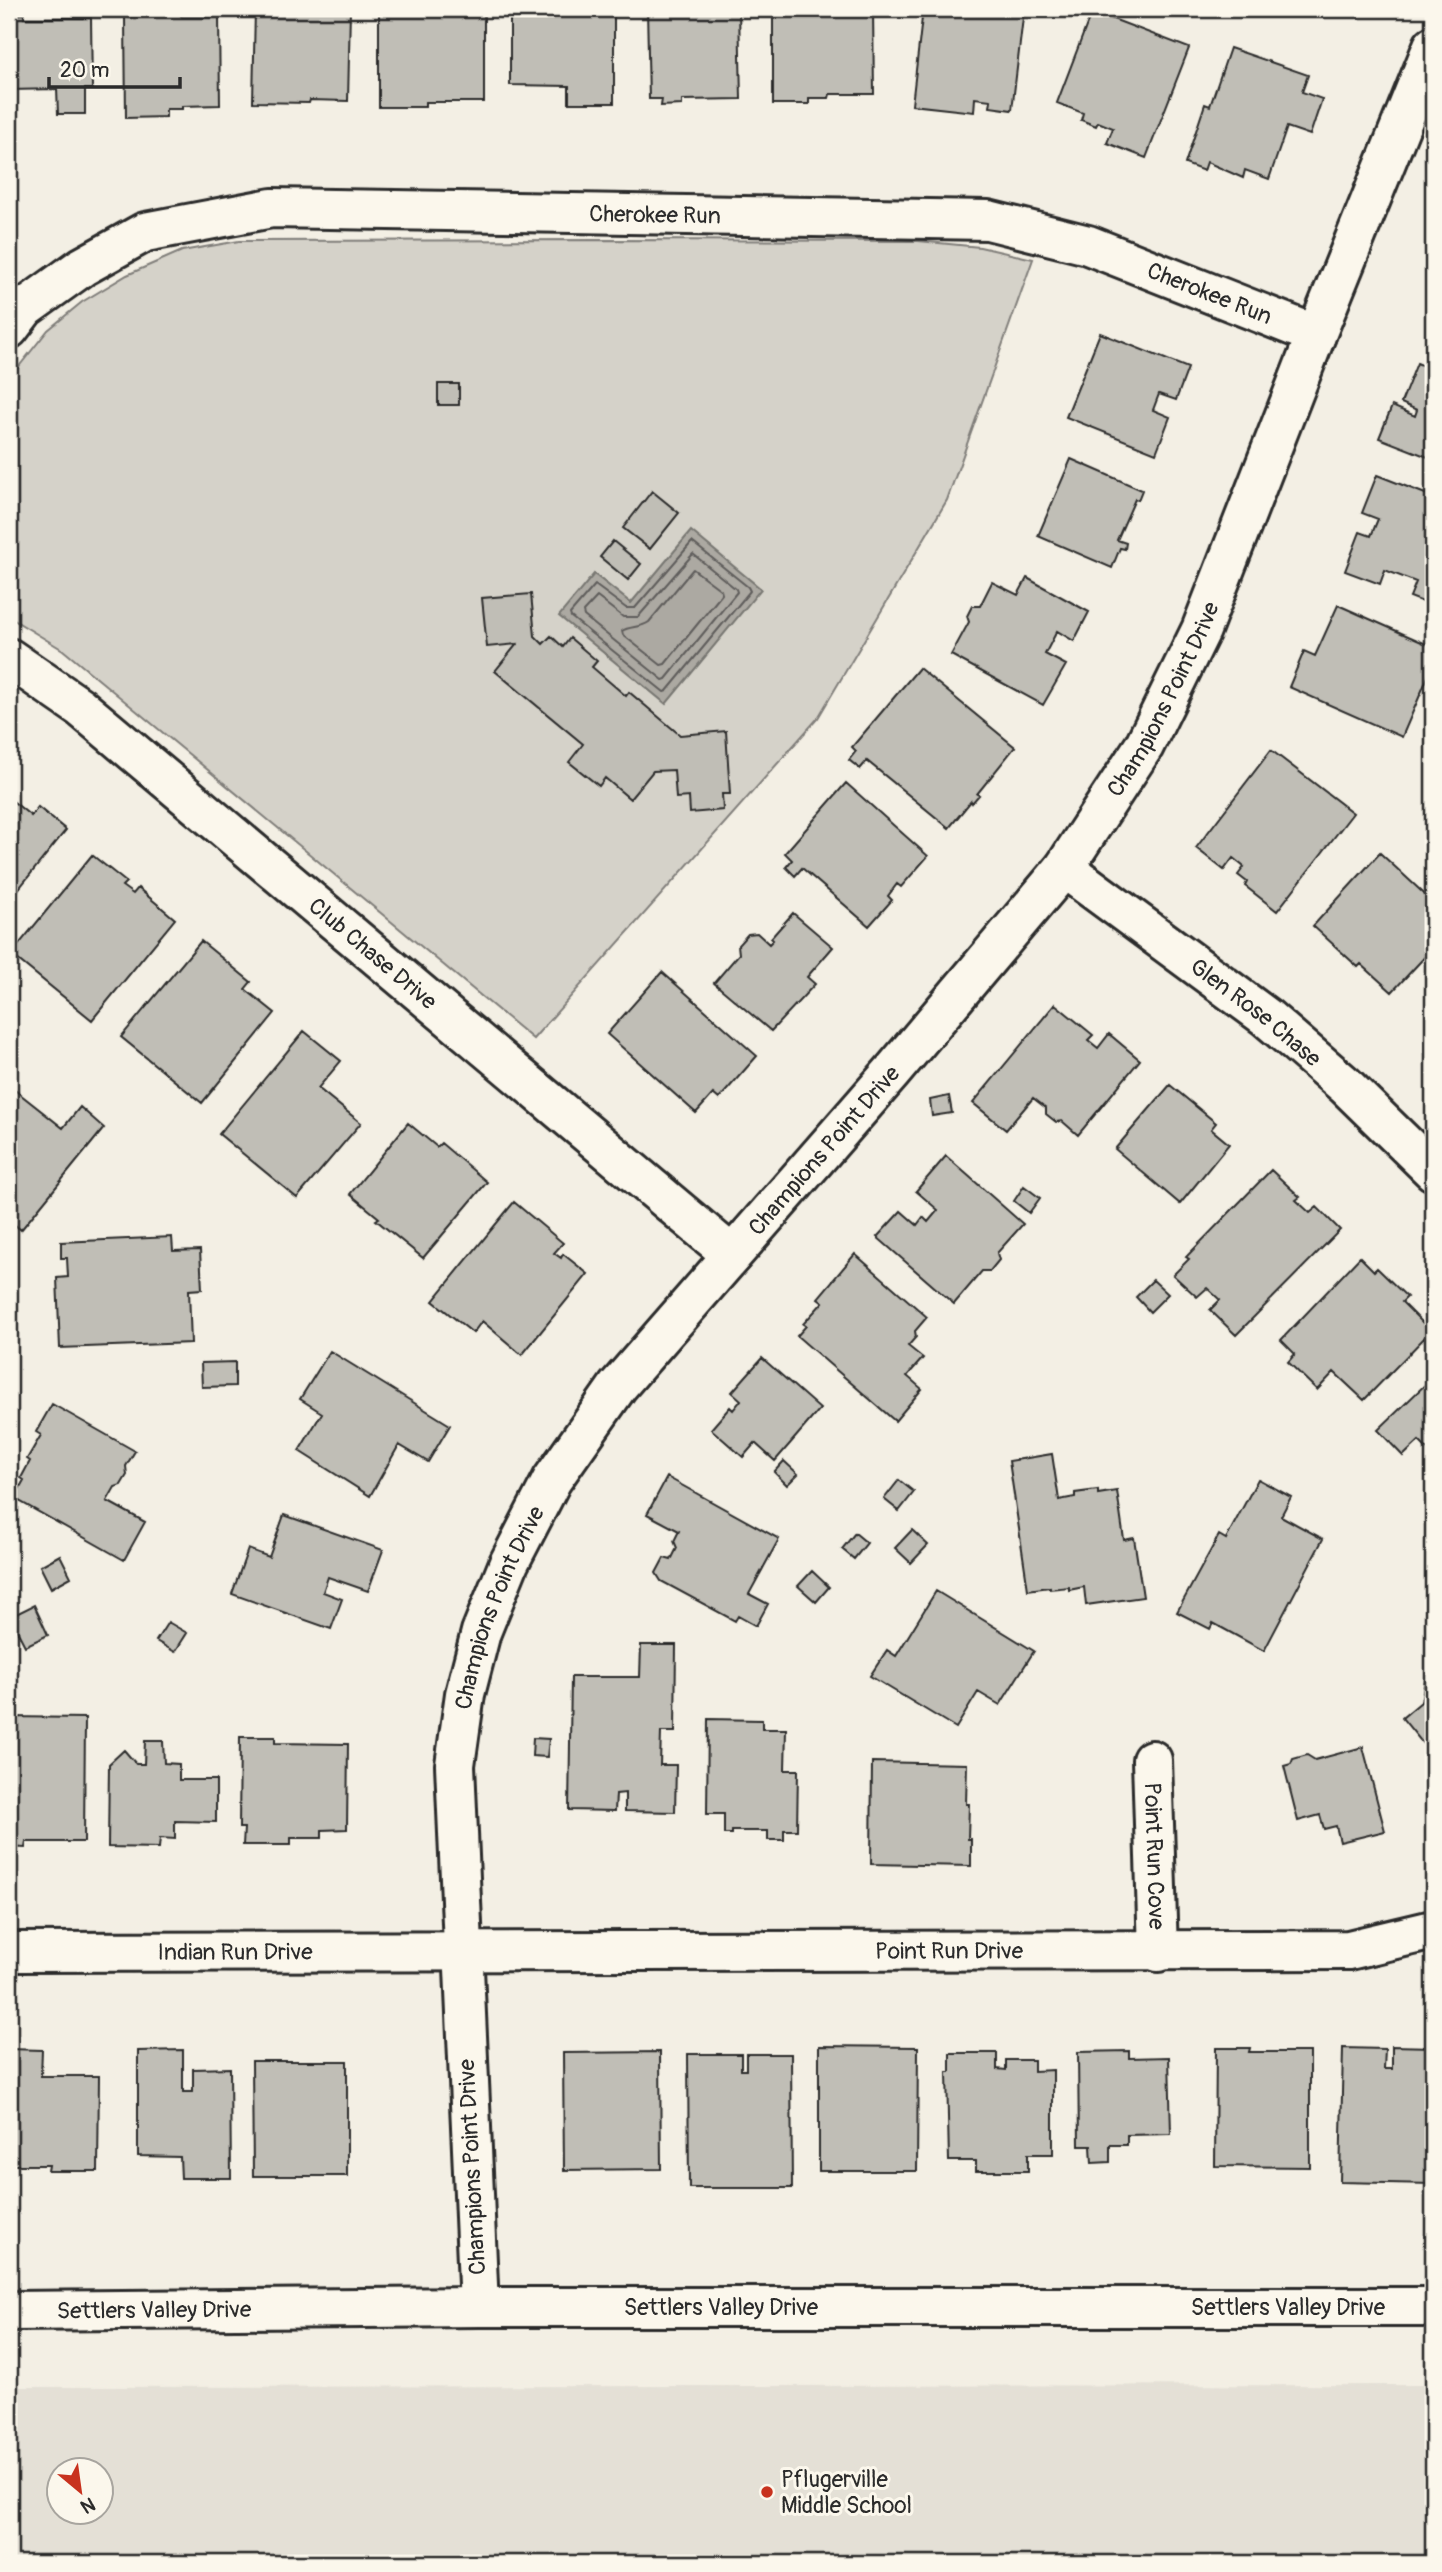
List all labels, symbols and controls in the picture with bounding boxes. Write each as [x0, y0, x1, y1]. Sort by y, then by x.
scale bar [49, 46, 180, 90]
text: 20 m [60, 57, 109, 84]
street label: Cherokee Run [589, 199, 721, 230]
street label: Cherokee Run [1143, 255, 1276, 331]
street label: Champions Point Drive [1100, 597, 1225, 802]
street label: Club Chase Drive [303, 891, 444, 1016]
street label: Glen Rose Chase [1185, 952, 1328, 1073]
street label: Champions Point Drive [742, 1059, 906, 1241]
street label: Champions Point Drive [449, 1500, 551, 1711]
street label: Point Run Cove [1138, 1782, 1172, 1931]
street label: Point Run Drive [875, 1936, 1024, 1965]
street label: Indian Run Drive [157, 1937, 313, 1966]
street label: Champions Point Drive [452, 2058, 492, 2276]
street label: Settlers Valley Drive [624, 2293, 819, 2322]
street label: Settlers Valley Drive [1191, 2293, 1386, 2322]
street label: Settlers Valley Drive [57, 2294, 252, 2325]
north arrow [46, 2456, 116, 2526]
place label: Pflugerville Middle School [781, 2465, 912, 2520]
marker: Pflugerville Middle School [759, 2484, 775, 2500]
text: N [76, 2491, 99, 2519]

